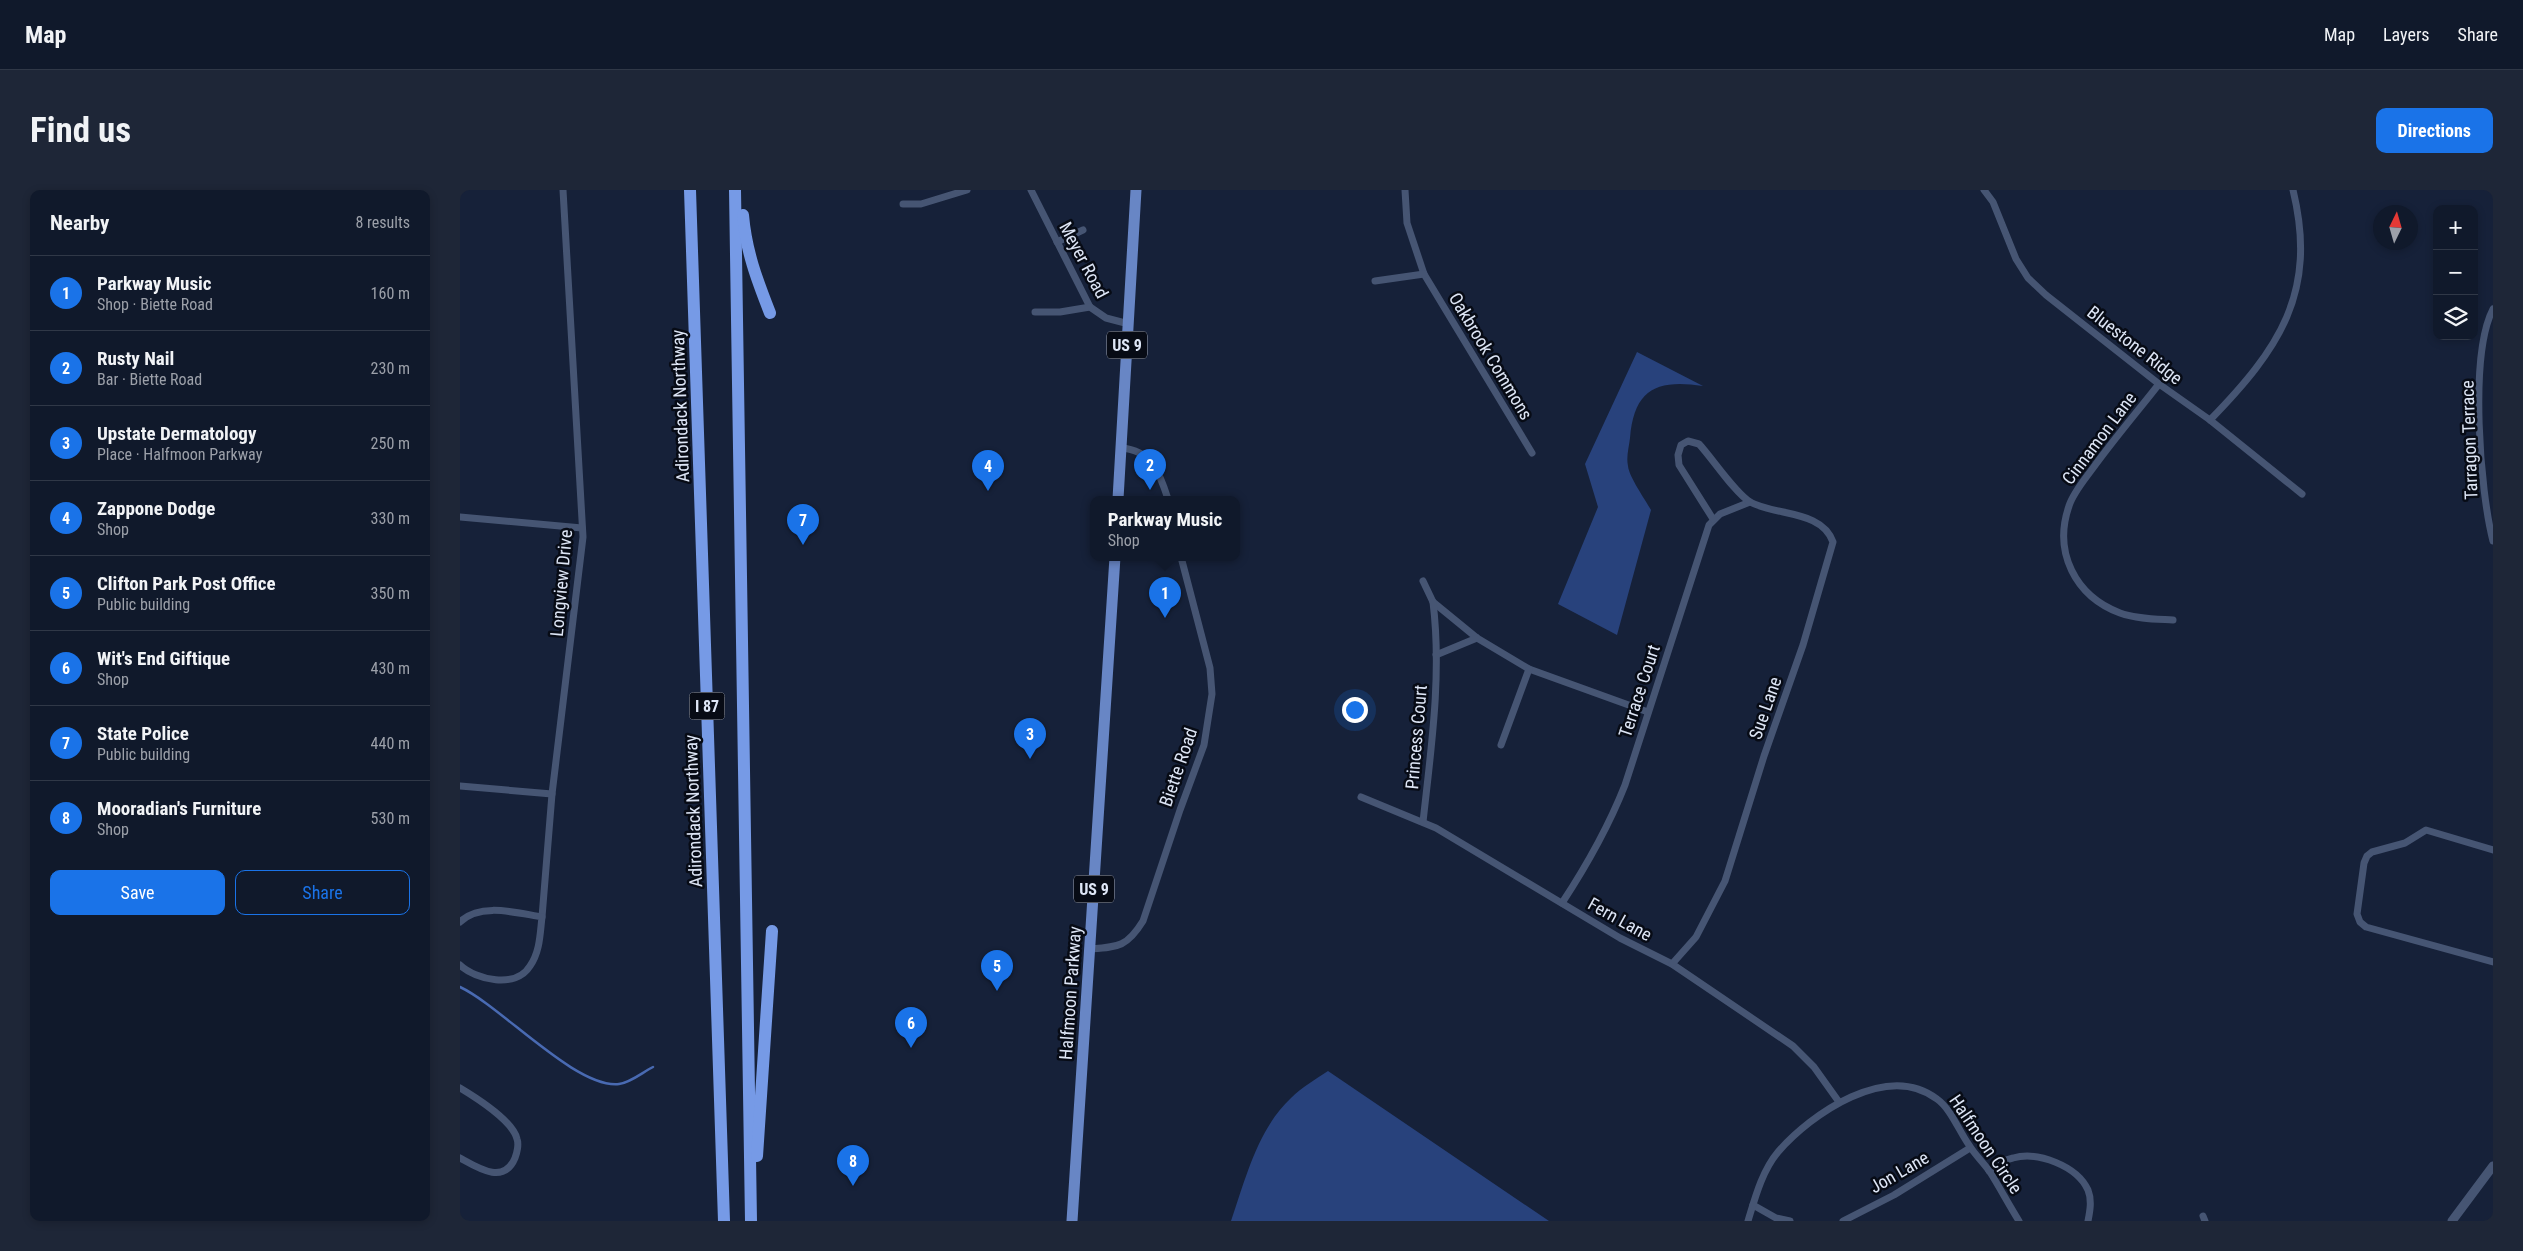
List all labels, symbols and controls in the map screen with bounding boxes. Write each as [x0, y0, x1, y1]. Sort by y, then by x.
text: Map [25, 21, 66, 49]
text: Map [2324, 24, 2355, 45]
text: Layers [2383, 24, 2430, 45]
text: Share [2458, 24, 2498, 45]
button: Directions [2376, 108, 2493, 153]
text: Find us [30, 110, 131, 151]
north arrow [2373, 205, 2418, 250]
map controls [2433, 205, 2478, 340]
button: + [2433, 205, 2478, 250]
text: Nearby [50, 211, 109, 235]
text: 8 results [355, 213, 410, 232]
street label: Meyer Road [1055, 218, 1113, 302]
button: − [2433, 250, 2478, 295]
text: Parkway Music [97, 272, 212, 295]
text: 1 [62, 284, 70, 303]
text: 160 m [371, 284, 410, 303]
street label: Oakbrook Commons [1445, 289, 1537, 423]
text: Shop · Biette Road [97, 295, 213, 314]
button: layers [2433, 295, 2478, 340]
street label: Bluestone Ridge [2083, 301, 2187, 389]
street label: Adirondack Northway [667, 329, 693, 483]
road number: US 9 [1107, 332, 1147, 358]
text: Rusty Nail [97, 347, 174, 370]
text: 2 [62, 359, 70, 378]
text: 230 m [371, 359, 410, 378]
text: Bar · Biette Road [97, 370, 202, 389]
street label: Tarragon Terrace [2456, 380, 2482, 500]
street label: Cinnamon Lane [2057, 388, 2141, 488]
text: Upstate Dermatology [97, 422, 256, 445]
text: 3 [62, 434, 70, 453]
text: 250 m [371, 434, 410, 453]
text: Place · Halfmoon Parkway [97, 445, 262, 464]
pin: 2 [1134, 449, 1166, 490]
pin: 4 [972, 450, 1004, 491]
popup [1090, 496, 1240, 561]
text: Zappone Dodge [97, 497, 215, 520]
pin: 7 [787, 504, 819, 545]
text: Parkway Music [1108, 508, 1222, 531]
text: 4 [62, 509, 70, 528]
text: 330 m [371, 509, 410, 528]
text: Shop [97, 520, 129, 539]
street label: Longview Drive [546, 529, 576, 637]
text: Shop [1108, 531, 1140, 550]
text: Clifton Park Post Office [97, 572, 276, 595]
pin: 1 [1149, 577, 1181, 618]
text: 5 [62, 584, 70, 603]
text: 350 m [371, 584, 410, 603]
text: Public building [97, 595, 190, 614]
street label: Terrace Court [1614, 642, 1664, 740]
text: Wit's End Giftique [97, 647, 230, 670]
text: 6 [62, 659, 70, 678]
text: 430 m [371, 659, 410, 678]
text: Shop [97, 670, 129, 689]
street label: Sue Lane [1744, 674, 1786, 742]
street label: Princess Court [1401, 684, 1431, 790]
road number: I 87 [690, 692, 724, 720]
your location [1342, 697, 1368, 723]
pin: 3 [1014, 718, 1046, 759]
text: State Police [97, 722, 189, 745]
street label: Biette Road [1155, 725, 1201, 809]
text: 7 [62, 734, 70, 753]
text: 440 m [371, 734, 410, 753]
street label: Adirondack Northway [680, 734, 706, 888]
text: Public building [97, 745, 190, 764]
text: Mooradian's Furniture [97, 797, 261, 820]
text: 8 [62, 809, 70, 828]
text: 530 m [371, 809, 410, 828]
text: Shop [97, 820, 129, 839]
button: Save [50, 870, 225, 915]
button: Share [235, 870, 410, 915]
road number: US 9 [1074, 876, 1114, 902]
street label: Fern Lane [1584, 893, 1656, 945]
street label: Halfmoon Parkway [1055, 925, 1085, 1061]
pin: 5 [981, 950, 1013, 991]
pin: 6 [895, 1007, 927, 1048]
street label: Halfmoon Circle [1945, 1091, 2027, 1197]
pin: 8 [837, 1145, 869, 1186]
street label: Jon Lane [1866, 1147, 1932, 1197]

